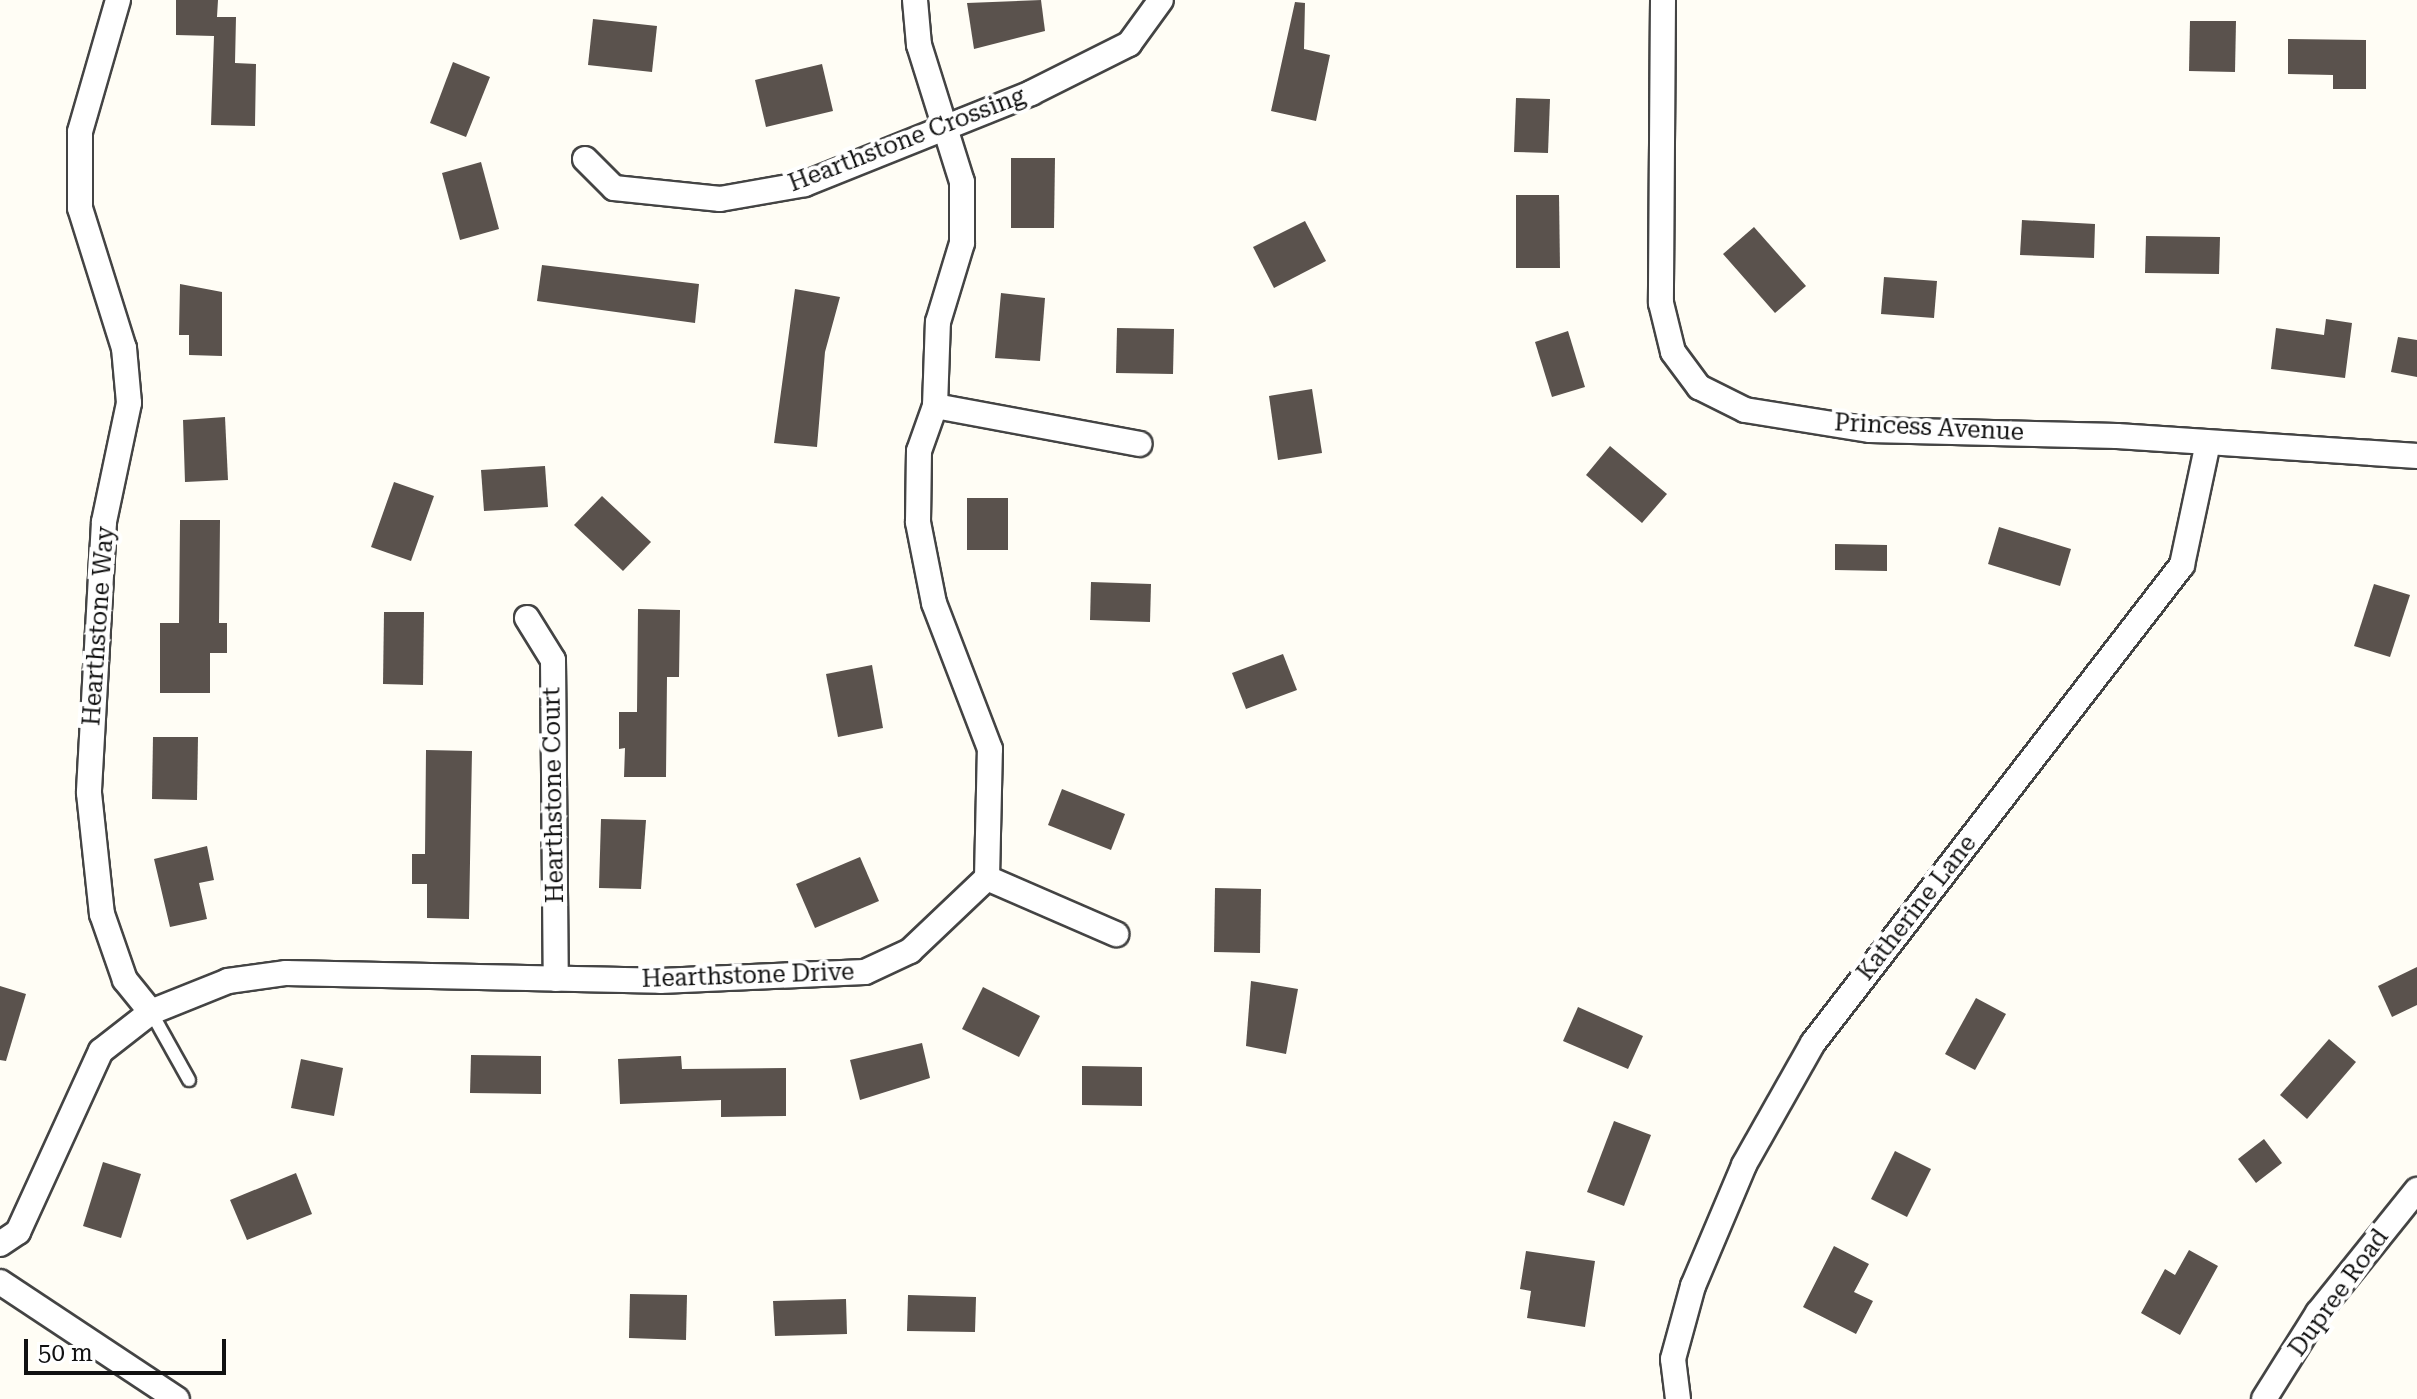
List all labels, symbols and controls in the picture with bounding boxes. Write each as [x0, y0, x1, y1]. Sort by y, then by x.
street label: Hearthstone Crossing [785, 82, 1029, 198]
street label: Princess Avenue [1833, 409, 2025, 447]
street label: Hearthstone Way [78, 525, 120, 727]
street label: Hearthstone Court [538, 687, 570, 903]
street label: Katherine Lane [1851, 830, 1983, 986]
street label: Hearthstone Drive [641, 958, 855, 994]
street label: Dupree Road [2283, 1224, 2395, 1362]
scale bar [28, 1323, 230, 1373]
text: 50 m [38, 1339, 93, 1367]

